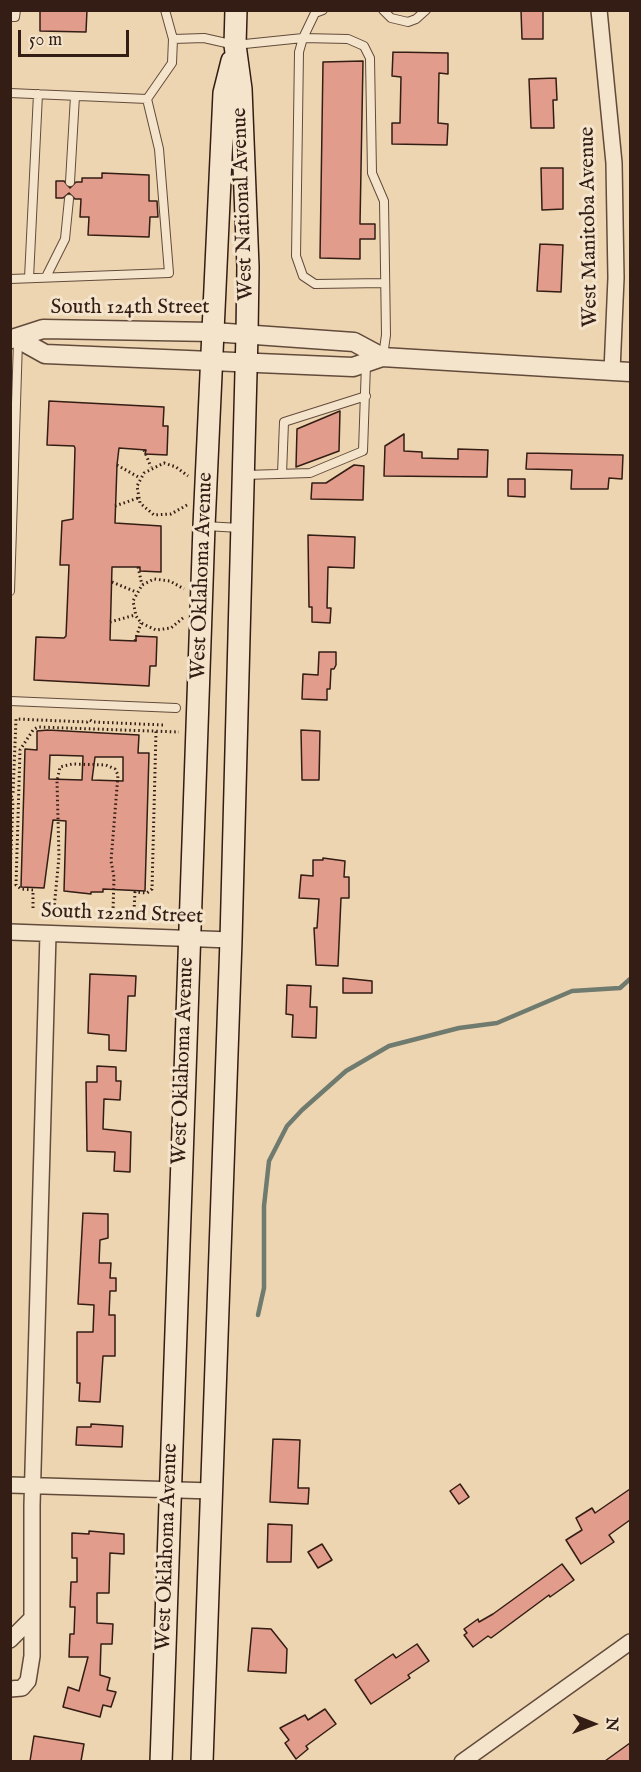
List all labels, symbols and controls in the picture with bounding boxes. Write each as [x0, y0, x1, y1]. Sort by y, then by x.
scale bar [21, 18, 132, 56]
text: 50 m [29, 29, 62, 52]
street label: West National Avenue [228, 107, 260, 301]
street label: West Manitoba Avenue [576, 126, 604, 328]
street label: South 124th Street [51, 296, 209, 322]
street label: West Oklahoma Avenue [187, 472, 219, 680]
street label: South 122nd Street [40, 900, 204, 930]
street label: West Oklahoma Avenue [168, 957, 200, 1165]
street label: West Oklahoma Avenue [152, 1443, 184, 1651]
north arrow [563, 1694, 623, 1754]
text: N [601, 1717, 621, 1731]

